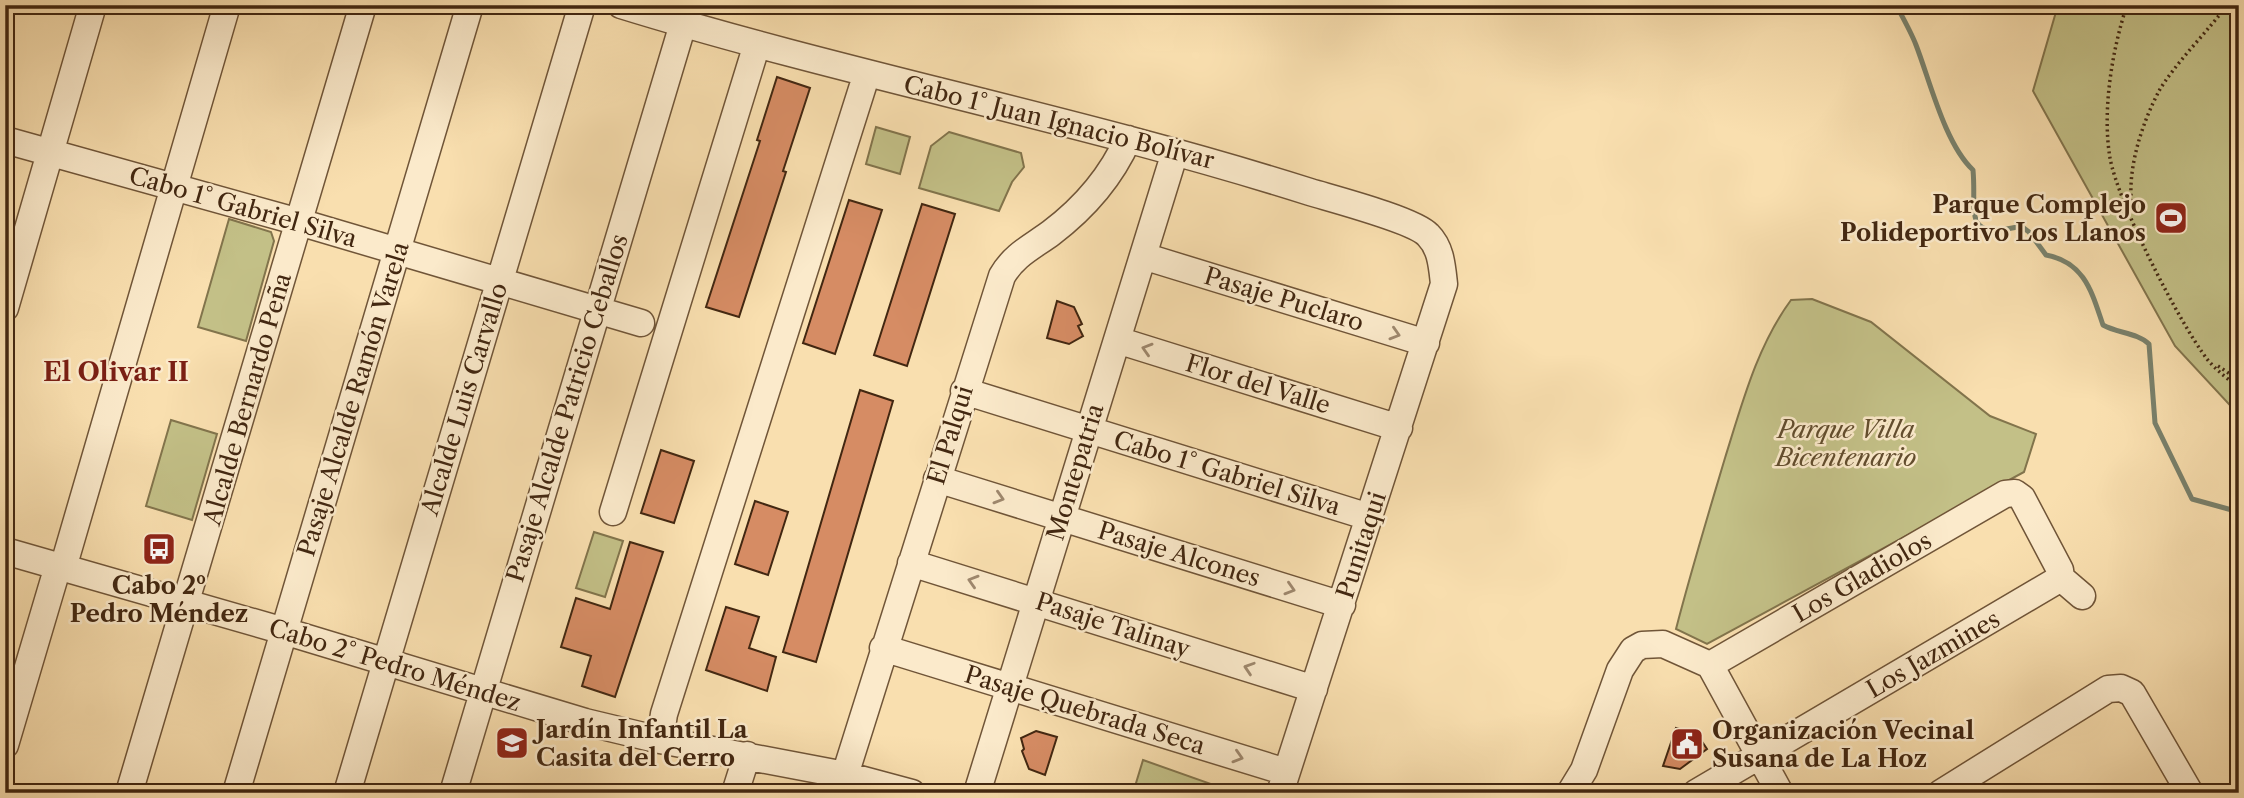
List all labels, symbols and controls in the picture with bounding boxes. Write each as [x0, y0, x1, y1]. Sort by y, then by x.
street label: Cabo 1° Juan Ignacio Bolívar [901, 69, 1217, 175]
street label: Cabo 1° Gabriel Silva [126, 161, 360, 253]
place label: Parque Complejo Polideportivo Los Llanos [1840, 190, 2146, 247]
sports icon: Parque Complejo Polideportivo Los Llanos [2152, 199, 2190, 237]
street label: Pasaje Alcalde Patricio Ceballos [500, 231, 634, 585]
street label: Pasaje Alcalde Ramón Varela [291, 238, 415, 560]
street label: Pasaje Puclaro [1201, 261, 1367, 337]
street label: Alcalde Bernardo Peña [197, 269, 297, 530]
street label: Alcalde Luis Carvallo [415, 279, 513, 520]
one-way arrow [1389, 325, 1401, 340]
one-way arrow [1141, 343, 1153, 357]
street label: Flor del Valle [1182, 348, 1334, 420]
district label: El Olivar II [43, 356, 189, 388]
street label: El Palqui [921, 382, 979, 488]
street label: Montepatria [1040, 400, 1110, 544]
park label: Parque Villa Bicentenario [1774, 415, 1916, 472]
street label: Cabo 1° Gabriel Silva [1110, 425, 1344, 521]
street label: Punitaqui [1330, 488, 1392, 602]
one-way arrow [993, 490, 1005, 505]
street label: Pasaje Alcones [1094, 516, 1264, 592]
street label: Los Gladiolos [1787, 526, 1937, 628]
bus stop icon: Cabo 2º Pedro Méndez [140, 530, 178, 568]
place label: Cabo 2º Pedro Méndez [70, 571, 248, 628]
one-way arrow [968, 575, 980, 590]
one-way arrow [1284, 580, 1296, 595]
street label: Pasaje Talinay [1032, 586, 1194, 664]
street label: Los Jazmines [1861, 604, 2005, 704]
street label: Cabo 2° Pedro Méndez [266, 613, 524, 717]
street label: Pasaje Quebrada Seca [961, 660, 1209, 760]
one-way arrow [1243, 662, 1255, 677]
place label: Jardín Infantil La Casita del Cerro [532, 715, 749, 772]
place label: Organización Vecinal Susana de La Hoz [1712, 716, 1974, 773]
school or university icon: Jardín Infantil La Casita del Cerro [493, 724, 531, 762]
public building icon: Organización Vecinal Susana de La Hoz [1668, 725, 1706, 763]
one-way arrow [1231, 749, 1244, 763]

